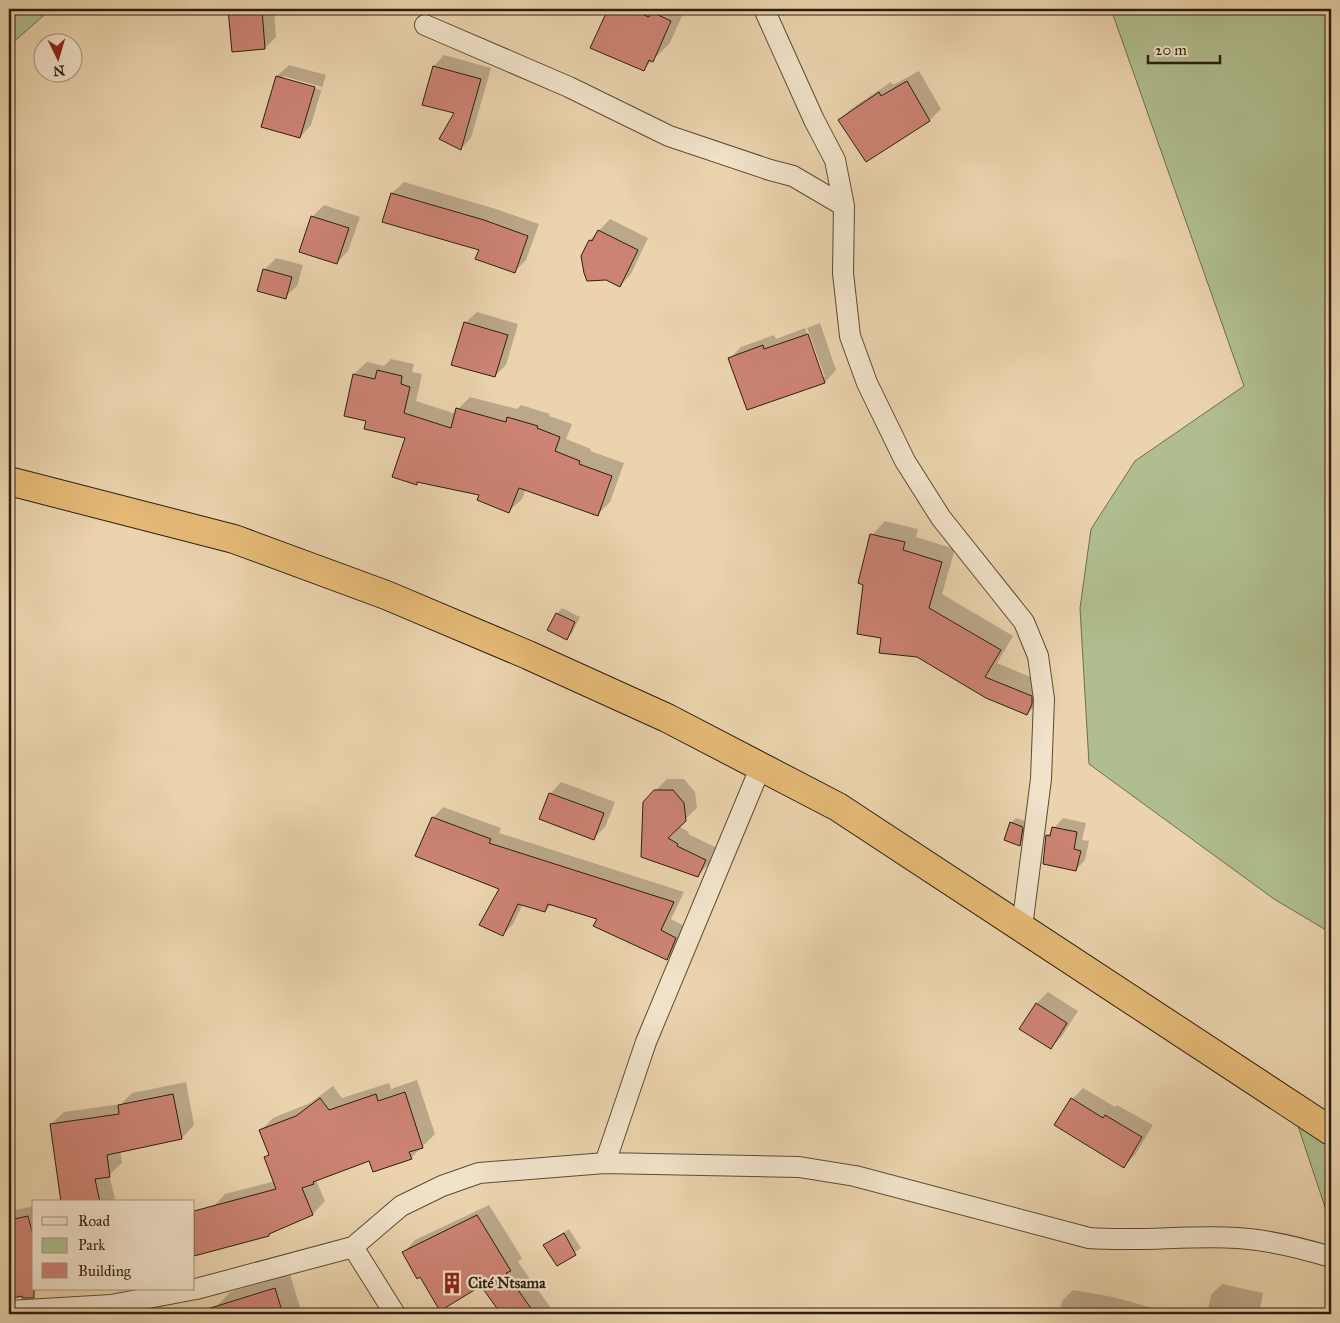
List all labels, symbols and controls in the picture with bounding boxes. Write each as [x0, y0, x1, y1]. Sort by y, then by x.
north arrow [32, 32, 82, 82]
scale bar [1148, 32, 1220, 64]
text: 20 m [1155, 41, 1187, 59]
text: N [52, 61, 66, 79]
legend [32, 1200, 195, 1290]
text: Road [78, 1212, 110, 1230]
text: Park [78, 1236, 105, 1254]
text: Building [78, 1262, 132, 1280]
building icon: Cité Ntsama [439, 1270, 465, 1296]
place label: Cité Ntsama [468, 1274, 546, 1292]

